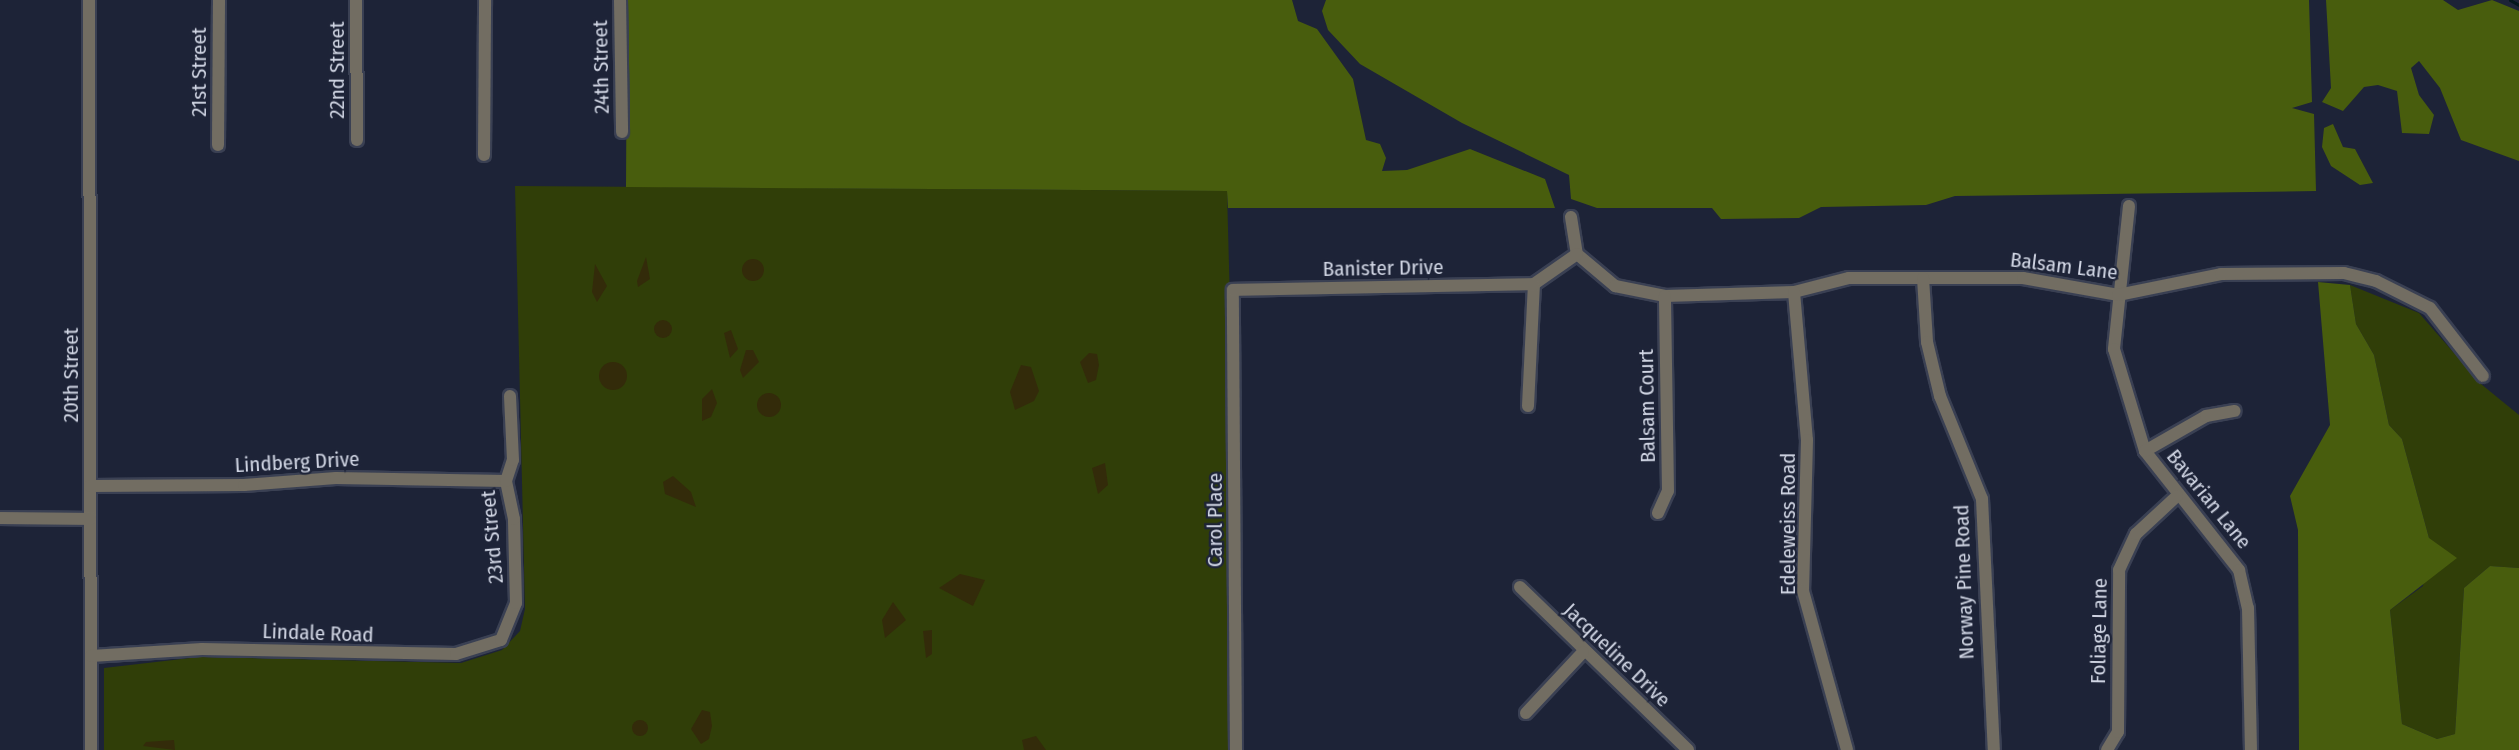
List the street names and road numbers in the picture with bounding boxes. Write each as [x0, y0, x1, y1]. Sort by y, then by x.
street label: 24th Street [588, 20, 614, 114]
street label: 22nd Street [324, 21, 350, 119]
street label: 21st Street [186, 27, 212, 117]
street label: Balsam Lane [2009, 247, 2119, 285]
street label: Banister Drive [1322, 254, 1444, 282]
street label: 20th Street [58, 328, 84, 422]
street label: Balsam Court [1633, 349, 1661, 463]
street label: Bavarian Lane [2161, 444, 2257, 554]
street label: Lindberg Drive [234, 446, 360, 478]
street label: Edeleweiss Road [1775, 453, 1801, 595]
street label: Carol Place [1202, 473, 1228, 567]
street label: 23rd Street [475, 489, 509, 585]
street label: Norway Pine Road [1949, 504, 1979, 660]
street label: Foliage Lane [2085, 578, 2113, 684]
street label: Jacqueline Drive [1558, 598, 1676, 712]
street label: Lindale Road [262, 618, 374, 648]

